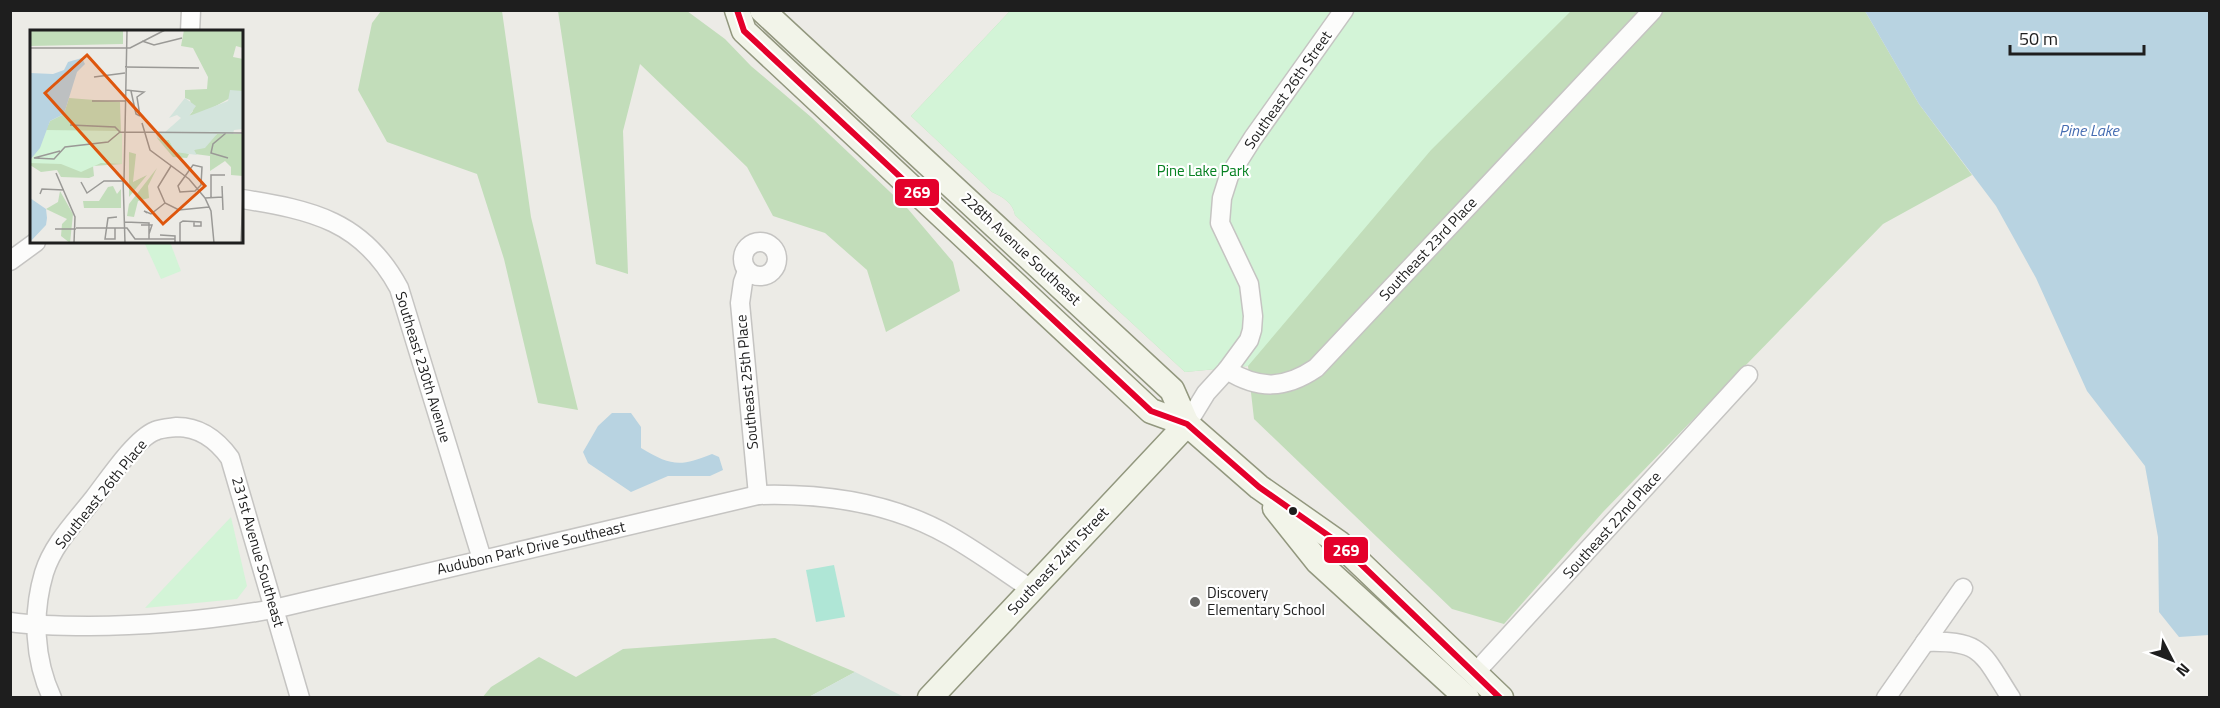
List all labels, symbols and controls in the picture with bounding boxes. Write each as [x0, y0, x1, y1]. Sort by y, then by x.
scale bar [2010, 18, 2144, 56]
street label: Southeast 26th Street [1238, 25, 1338, 154]
text: 50 m [2019, 25, 2058, 52]
inset map [30, 30, 243, 243]
water label: Pine Lake [2059, 118, 2121, 142]
park label: Pine Lake Park [1157, 159, 1249, 182]
line badge: 269 [894, 178, 940, 207]
text: 269 [904, 180, 930, 204]
street label: 228th Avenue Southeast [956, 187, 1087, 311]
street label: Southeast 23rd Place [1373, 191, 1482, 306]
street label: Southeast 230th Avenue [390, 289, 457, 445]
street label: Southeast 25th Place [729, 314, 764, 450]
street label: Southeast 26th Place [49, 434, 152, 553]
street label: Southeast 22nd Place [1557, 466, 1666, 584]
street label: 231st Avenue Southeast [226, 474, 291, 631]
street label: Southeast 24th Street [1001, 501, 1114, 620]
unlabelled marker [1287, 505, 1299, 517]
street label: Audubon Park Drive Southeast [434, 514, 628, 580]
line badge: 269 [1323, 536, 1369, 564]
text: 269 [1333, 538, 1359, 562]
place label: Discovery Elementary School [1207, 581, 1325, 621]
marker: Discovery Elementary School [1188, 595, 1202, 609]
north arrow [2142, 630, 2202, 690]
text: N [2171, 658, 2196, 682]

